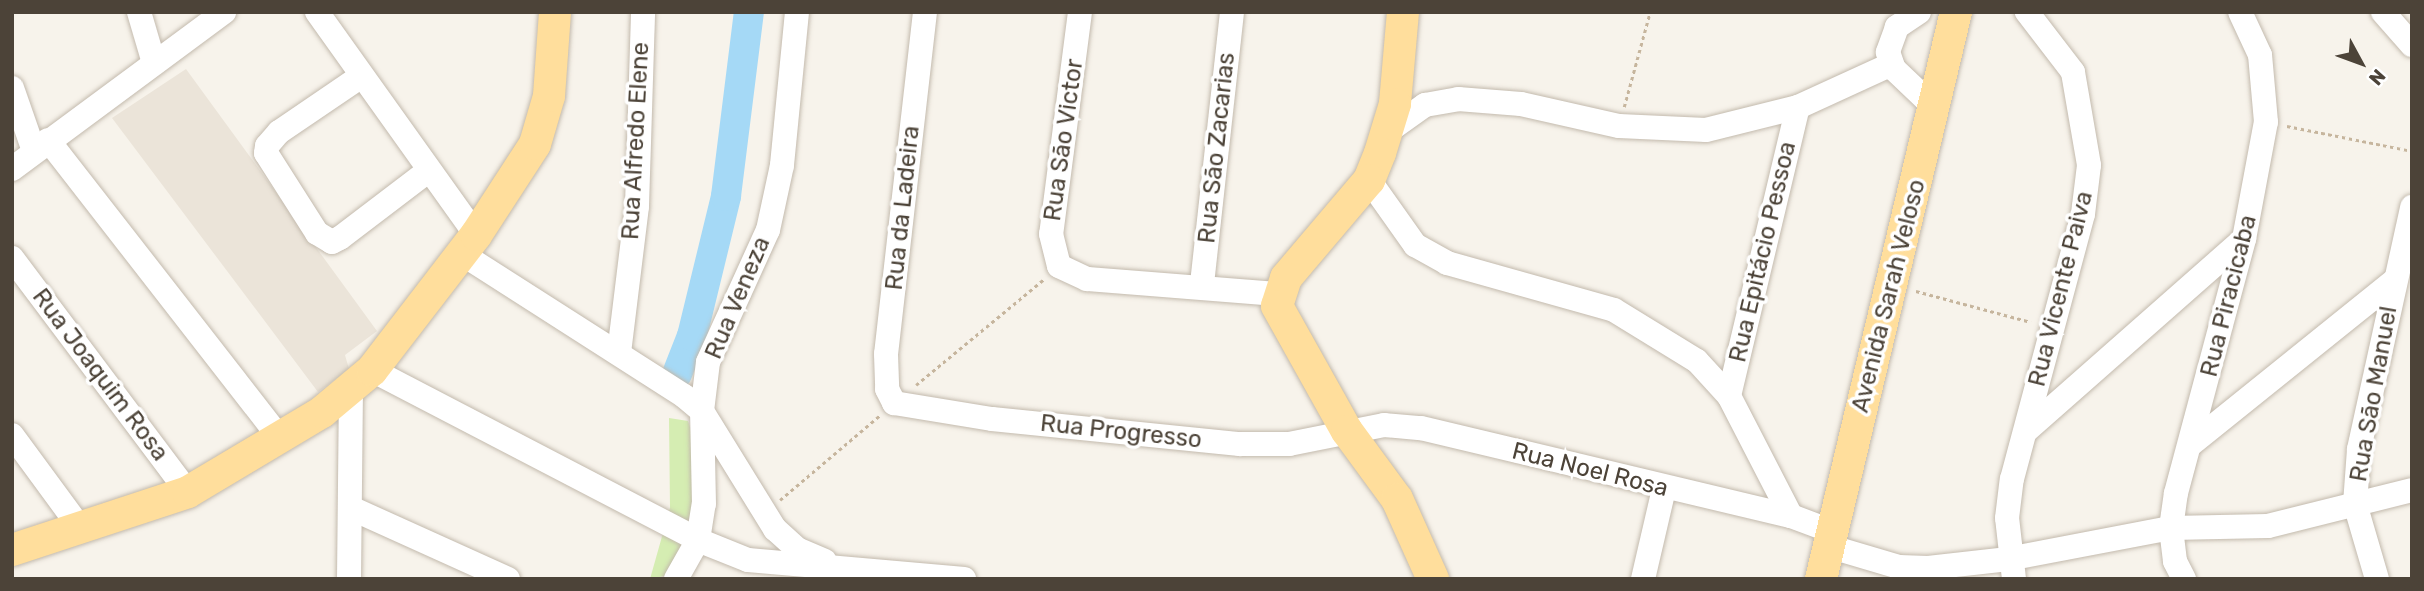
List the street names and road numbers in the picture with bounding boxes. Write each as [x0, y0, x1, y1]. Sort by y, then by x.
street label: Rua Alfredo Elene [616, 41, 656, 241]
street label: Rua São Zacarias [1193, 51, 1241, 245]
street label: Rua São Victor [1038, 57, 1090, 223]
street label: Rua da Ladeira [880, 124, 926, 292]
street label: Rua Epitácio Pessoa [1724, 139, 1802, 365]
street label: Avenida Sarah Veloso [1846, 176, 1932, 416]
street label: Rua Vicente Paiva [2023, 188, 2099, 390]
street label: Rua Piracicaba [2195, 212, 2263, 380]
street label: Rua Veneza [699, 232, 777, 364]
street label: Rua Joaquim Rosa [26, 283, 174, 467]
street label: Rua São Manuel [2344, 304, 2404, 484]
street label: Rua Progresso [1039, 409, 1203, 455]
street label: Rua Noel Rosa [1509, 437, 1671, 503]

